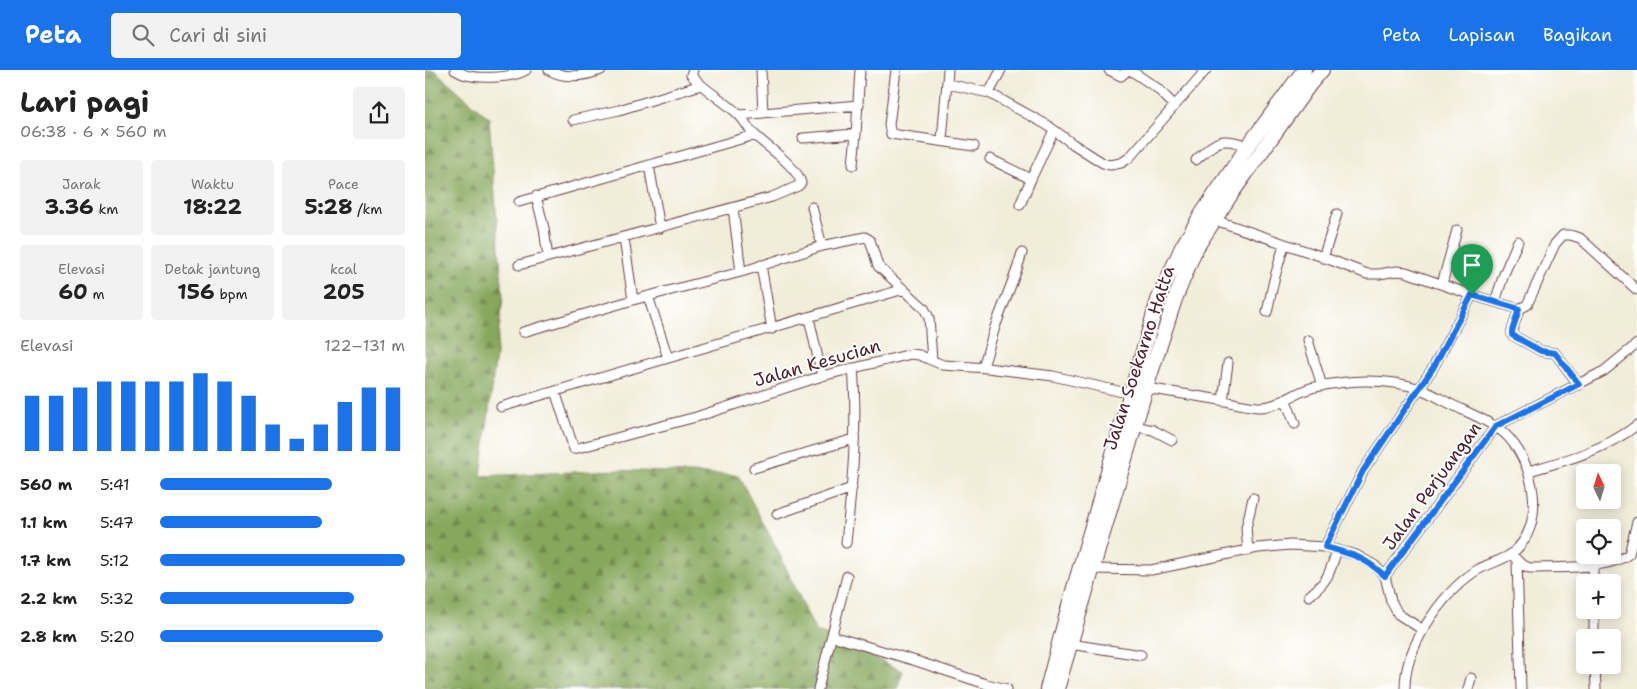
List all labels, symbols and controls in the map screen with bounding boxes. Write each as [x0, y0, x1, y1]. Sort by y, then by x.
search box [111, 13, 461, 58]
text: Peta [25, 19, 81, 51]
icon: search [129, 21, 157, 49]
text: Cari di sini [169, 23, 267, 48]
text: Peta [1382, 23, 1421, 47]
text: Lapisan [1449, 23, 1515, 47]
text: Bagikan [1543, 23, 1612, 47]
text: Lari pagi [20, 83, 149, 121]
button: share [353, 87, 405, 139]
text: 06:38 · 6 × 560 m [20, 121, 167, 142]
text: Jarak [62, 175, 101, 193]
text: Waktu [191, 175, 234, 193]
text: Pace [328, 175, 359, 193]
text: 3.36 [45, 193, 94, 221]
text: 18:22 [183, 193, 242, 221]
text: 5:28 [305, 193, 353, 221]
text: km [94, 200, 118, 218]
text: /km [353, 200, 382, 218]
pin [1451, 244, 1493, 295]
icon: arrive [1458, 251, 1486, 279]
text: Elevasi [58, 260, 105, 278]
text: Detak jantung [165, 260, 260, 278]
text: kcal [330, 260, 357, 278]
street label: Jalan Soekarno Hatta [1098, 263, 1180, 453]
text: 60 [58, 278, 88, 306]
text: 156 [177, 278, 215, 306]
text: 205 [322, 278, 365, 306]
text: m [88, 285, 105, 303]
text: bpm [215, 285, 248, 303]
street label: Jalan Kesucian [751, 333, 883, 393]
text: Elevasi [20, 335, 74, 356]
text: 122–131 m [324, 335, 405, 356]
street label: Jalan Perjuangan [1377, 417, 1487, 555]
north arrow [1576, 464, 1621, 509]
map controls [1576, 464, 1621, 674]
text: 560 m [20, 474, 72, 495]
text: 5:41 [100, 474, 130, 495]
text: 1.1 km [20, 512, 67, 533]
text: 5:47 [100, 512, 134, 533]
button: locate [1576, 519, 1621, 564]
text: 1.7 km [20, 550, 71, 571]
text: 5:12 [100, 550, 130, 571]
button: + [1576, 574, 1621, 619]
text: 2.2 km [20, 588, 77, 609]
text: 5:32 [100, 588, 134, 609]
text: 2.8 km [20, 626, 77, 647]
text: 5:20 [100, 626, 135, 647]
button: − [1576, 629, 1621, 674]

